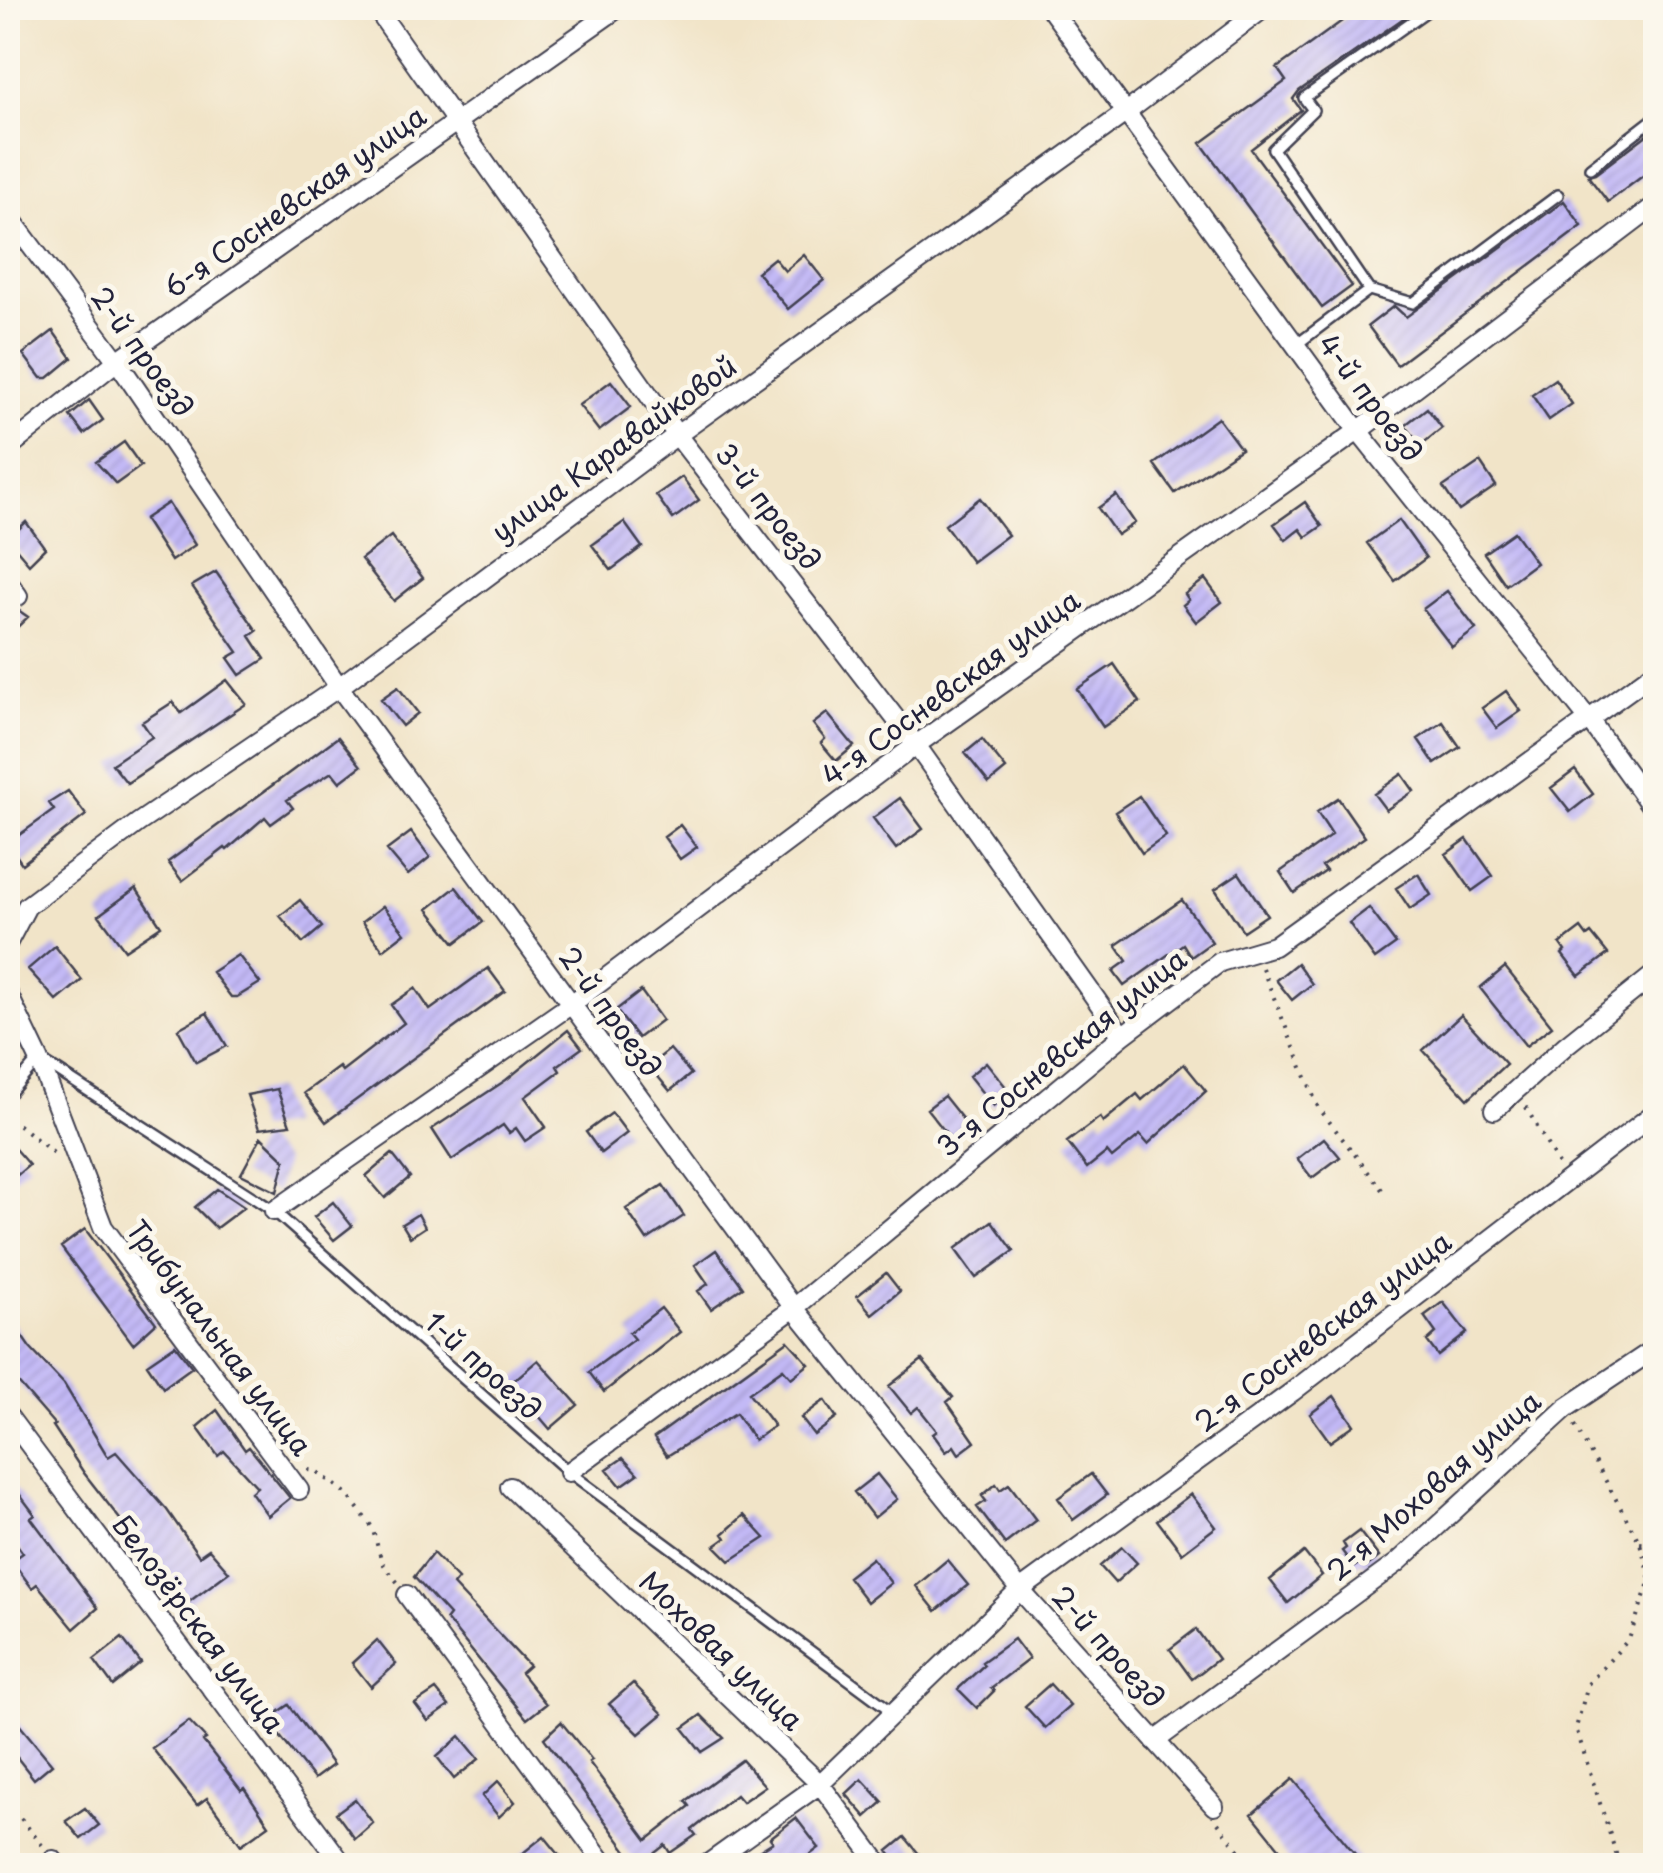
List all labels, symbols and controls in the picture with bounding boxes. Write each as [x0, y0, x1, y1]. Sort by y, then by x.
street label: 6-я Сосневская улица [154, 94, 434, 308]
street label: 2-й проезд [81, 277, 205, 425]
street label: 4-й проезд [1309, 324, 1434, 470]
street label: улица Каравайковой [482, 344, 745, 552]
street label: 3-й проезд [706, 433, 833, 579]
street label: 4-я Сосневская улица [812, 578, 1089, 795]
street label: 2-й проезд [549, 937, 673, 1085]
street label: 3-я Сосневская улица [927, 937, 1196, 1166]
street label: Трибунальная улица [117, 1210, 324, 1464]
street label: 2-я Сосневская улица [1185, 1220, 1460, 1442]
street label: 1-й проезд [416, 1300, 552, 1429]
street label: 2-я Моховая улица [1316, 1379, 1550, 1590]
street label: Белозёрская улица [103, 1505, 296, 1742]
street label: Моховая улица [630, 1560, 814, 1740]
street label: 2-й проезд [1042, 1575, 1176, 1717]

